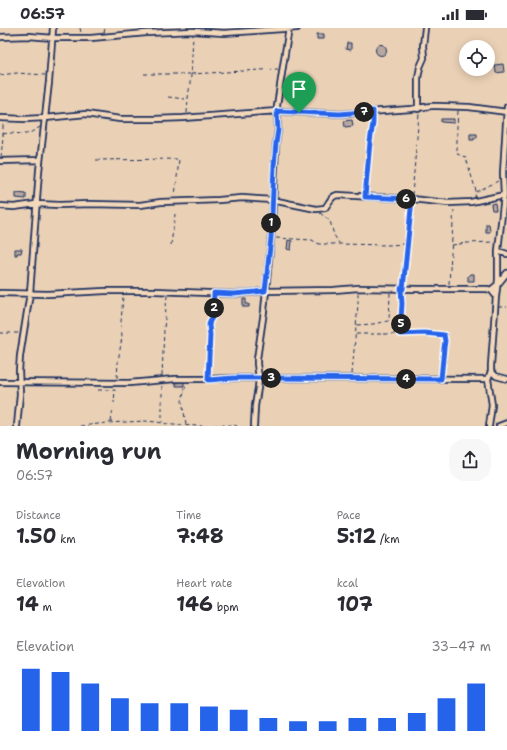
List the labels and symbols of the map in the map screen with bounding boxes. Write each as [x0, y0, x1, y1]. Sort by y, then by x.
pin [282, 72, 316, 113]
pin: 7 [354, 102, 374, 122]
pin: 6 [396, 189, 416, 209]
pin: 1 [261, 213, 281, 233]
pin: 2 [204, 298, 224, 318]
pin: 5 [391, 314, 411, 334]
pin: 3 [261, 368, 281, 388]
pin: 4 [396, 369, 416, 389]

